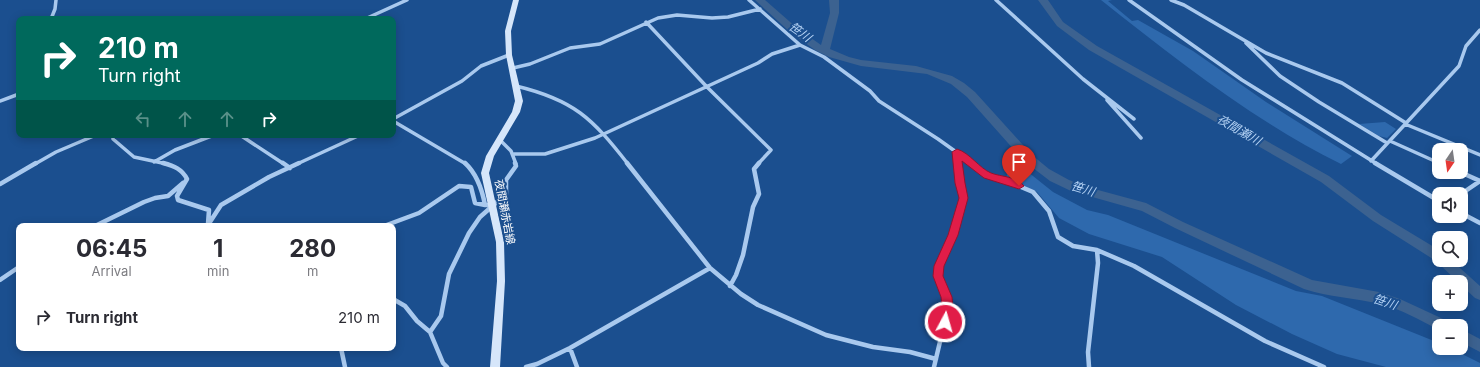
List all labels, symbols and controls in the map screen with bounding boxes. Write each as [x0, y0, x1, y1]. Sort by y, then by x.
water label: 笹川 [786, 18, 816, 46]
text: 210 m [98, 31, 179, 65]
icon: right [32, 32, 84, 84]
text: Turn right [98, 65, 181, 86]
icon: left [132, 108, 154, 130]
icon: ahead [174, 108, 196, 130]
icon: ahead [216, 108, 238, 130]
icon: right [258, 108, 280, 130]
water label: 夜間瀬川 [1215, 111, 1266, 149]
north arrow [1432, 143, 1468, 179]
map controls [1432, 143, 1468, 355]
pin [1002, 145, 1036, 186]
icon: arrive [1008, 151, 1030, 173]
street label: 夜間瀬赤岩線 [492, 178, 518, 246]
water label: 笹川 [1069, 178, 1099, 200]
button: sound [1432, 187, 1468, 223]
button: search [1432, 231, 1468, 267]
text: 06:45 [76, 234, 147, 263]
text: 1 [213, 234, 223, 263]
text: 280 [289, 234, 336, 263]
text: Arrival [92, 263, 132, 279]
text: min [207, 263, 229, 279]
text: m [307, 263, 318, 279]
button: + [1432, 275, 1468, 311]
water label: 笹川 [1371, 291, 1401, 313]
position arrow [924, 301, 966, 343]
icon: right [32, 306, 54, 328]
text: Turn right [66, 308, 138, 327]
text: 210 m [338, 308, 380, 327]
button: − [1432, 319, 1468, 355]

